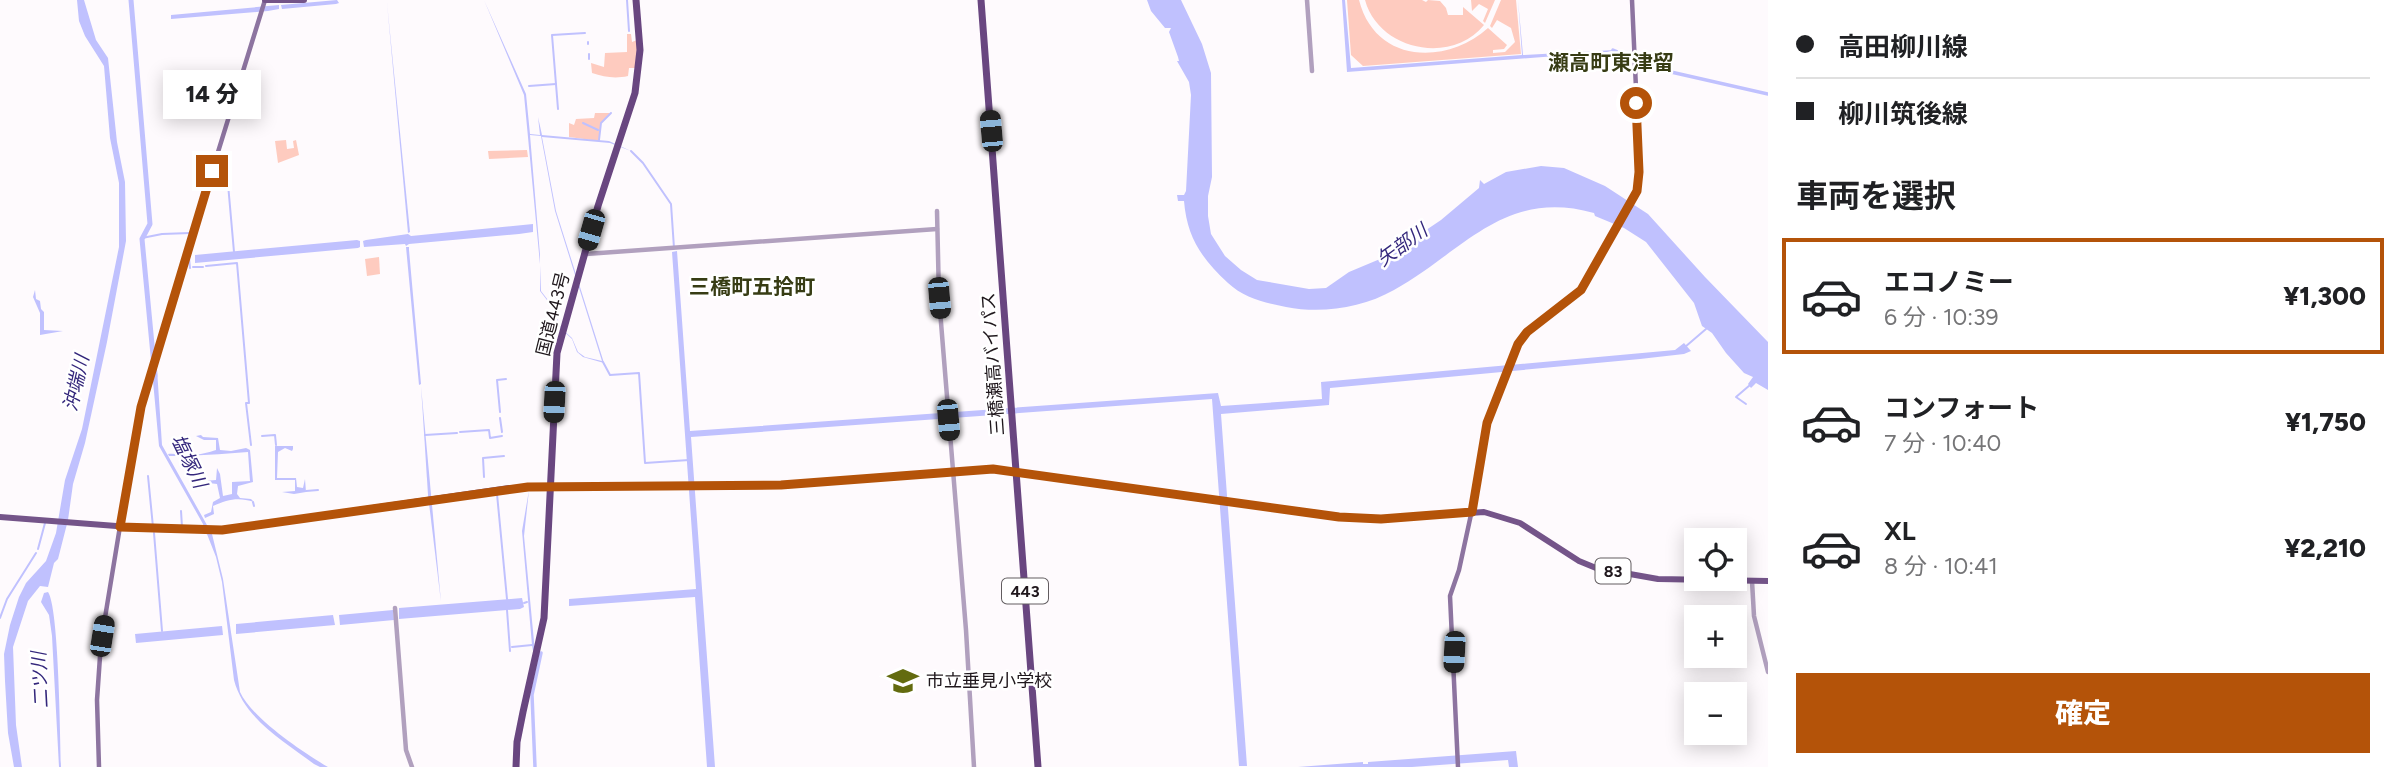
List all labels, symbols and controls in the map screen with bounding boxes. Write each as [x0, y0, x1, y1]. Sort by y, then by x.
text: 高田柳川線 [1838, 31, 1968, 63]
district label: 瀬高町東津留 [1548, 50, 1674, 75]
callout: 14 分 [163, 69, 261, 118]
text: 14 分 [186, 80, 238, 108]
route start [1620, 87, 1652, 119]
text: 柳川筑後線 [1838, 98, 1968, 130]
car [979, 109, 1004, 153]
route end [196, 155, 228, 187]
text: 車両を選択 [1796, 177, 1956, 215]
car [576, 207, 607, 253]
water label: 矢部川 [1372, 218, 1433, 271]
icon: car [1800, 265, 1863, 328]
text: エコノミー [1884, 266, 2014, 298]
street label: 国道443号 [532, 270, 574, 358]
district label: 三橋町五拾町 [689, 274, 815, 299]
car [927, 276, 952, 320]
text: ¥1,300 [2283, 280, 2366, 312]
street label: 三橋瀬高バイパス [977, 292, 1009, 436]
text: 6 分 · 10:39 [1884, 303, 1999, 331]
water label: 沖端川 [58, 351, 94, 413]
car [543, 380, 566, 424]
icon: car [1800, 391, 1863, 454]
text: コンフォート [1884, 392, 2039, 424]
car [936, 398, 961, 442]
text: ¥1,750 [2285, 406, 2366, 438]
text: 7 分 · 10:40 [1884, 429, 2001, 457]
water label: 塩塚川 [166, 430, 213, 493]
text: XL [1884, 515, 1916, 547]
icon: car [1800, 517, 1863, 580]
map controls [1684, 528, 1747, 745]
button: locate [1684, 528, 1747, 591]
text: ¥2,210 [2284, 532, 2366, 564]
text: 8 分 · 10:41 [1884, 552, 1998, 580]
road number: 83 [1596, 558, 1630, 584]
road number: 443 [1002, 578, 1048, 604]
button: + [1684, 605, 1747, 668]
car [89, 614, 116, 658]
car [1443, 630, 1466, 674]
water label: 二ツ川 [27, 649, 53, 709]
school or university icon: 市立垂見小学校 [886, 664, 920, 698]
place label: 市立垂見小学校 [926, 670, 1052, 692]
button: 確定 [1796, 673, 2370, 753]
button: − [1684, 682, 1747, 745]

